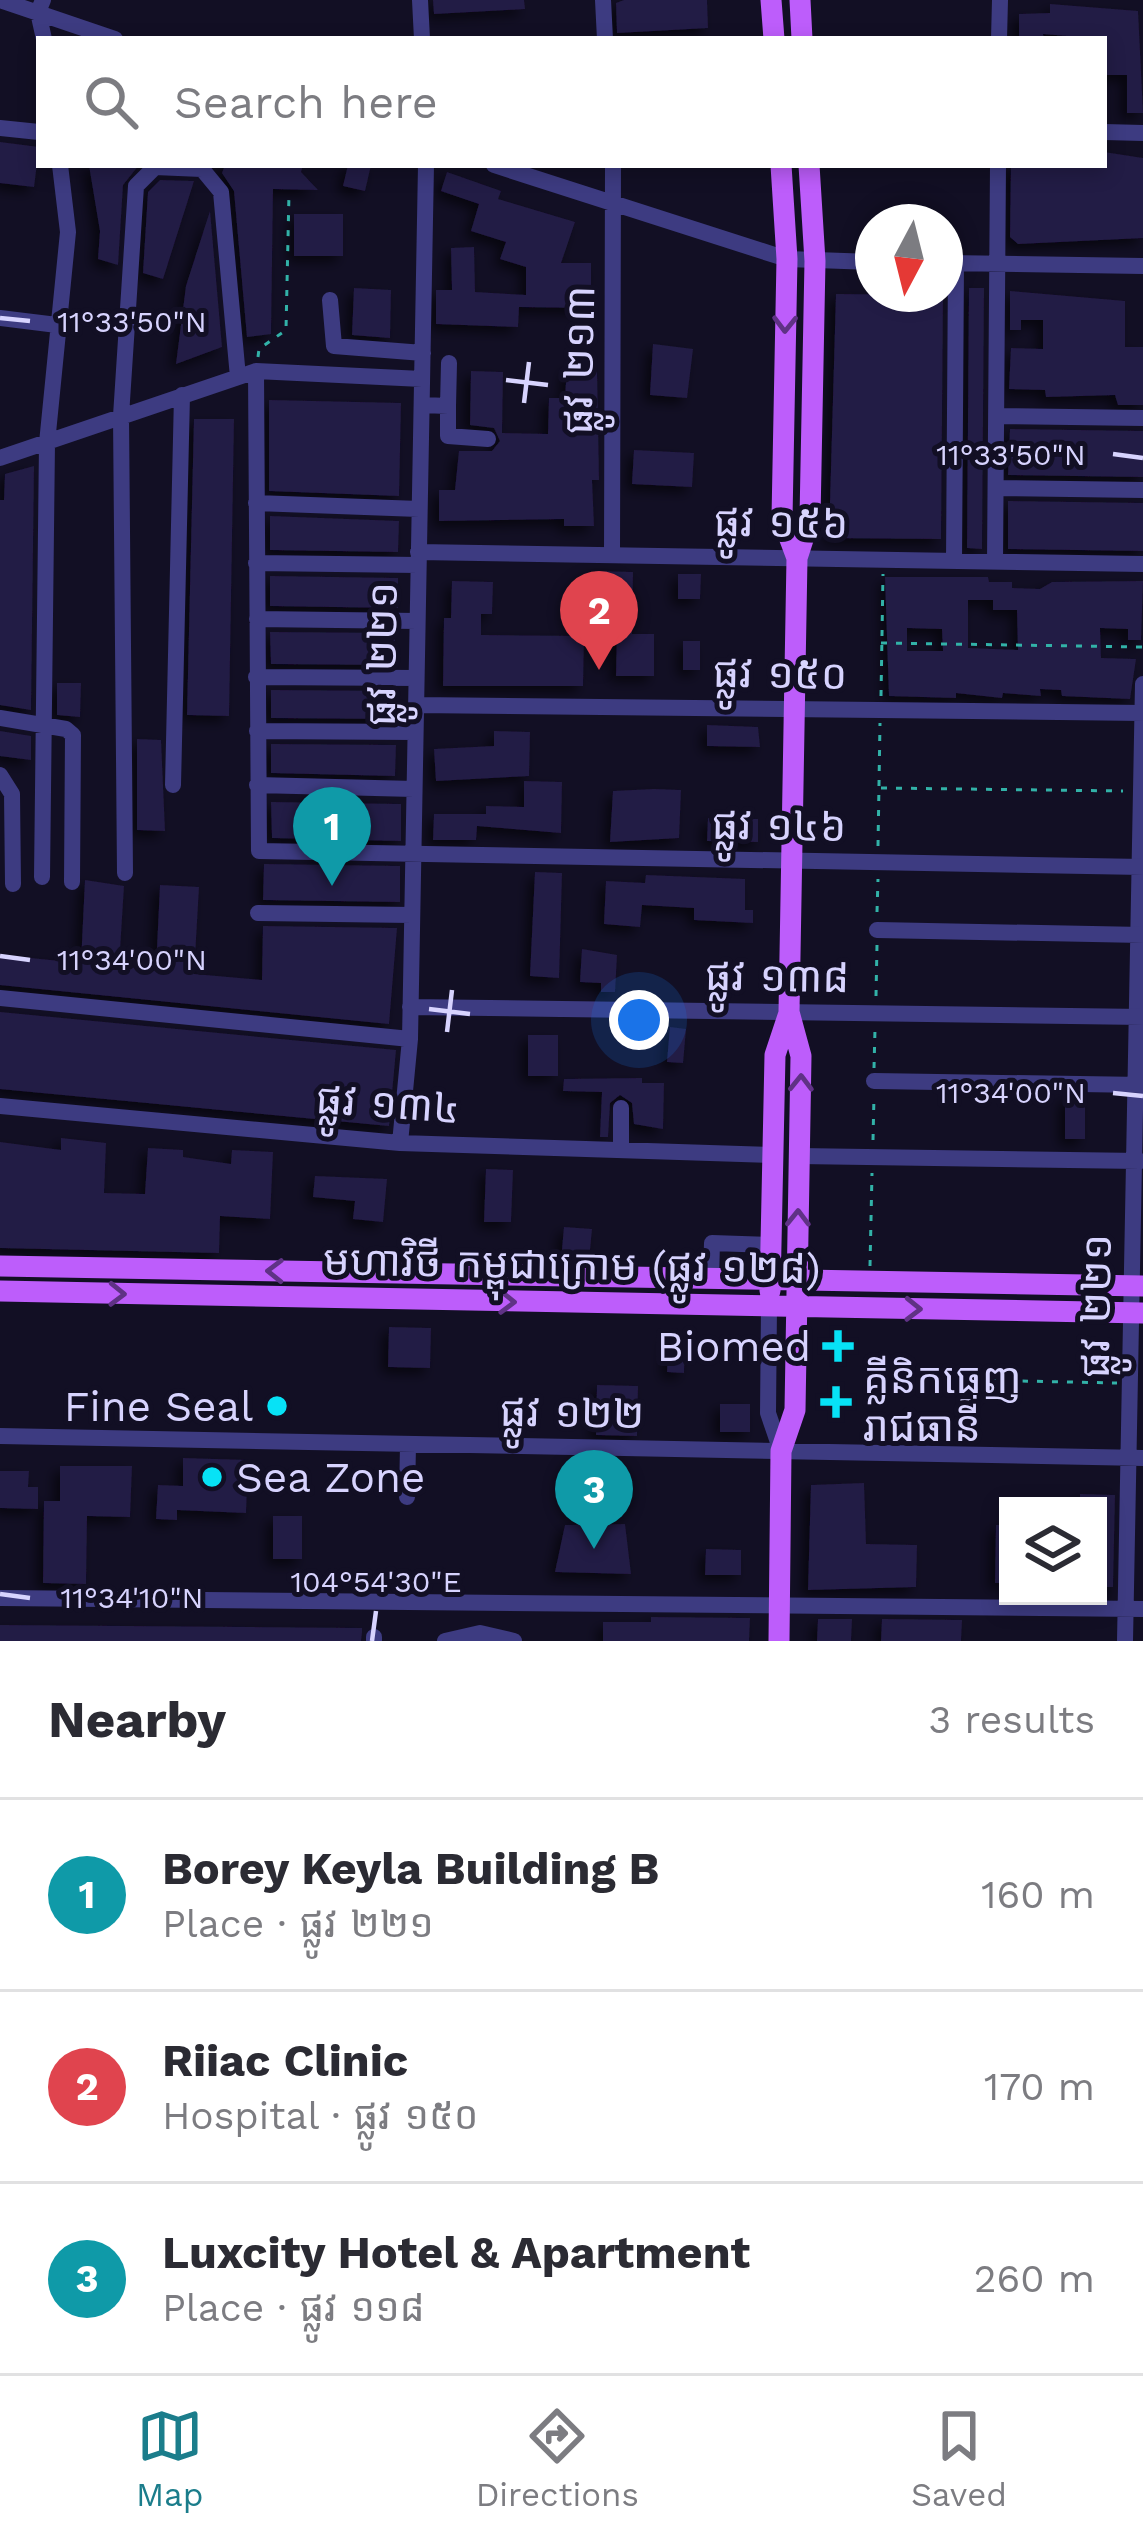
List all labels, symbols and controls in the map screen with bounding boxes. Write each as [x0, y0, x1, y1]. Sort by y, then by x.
search box [36, 36, 1107, 168]
icon: search [78, 69, 144, 135]
text: Search here [174, 76, 438, 129]
north arrow [855, 204, 963, 312]
street label: ផ្លូវ ២១៣ [553, 285, 617, 435]
text: 11°33'50"N [57, 304, 207, 339]
one-way arrow [773, 315, 799, 334]
text: 11°33'50"N [936, 437, 1086, 472]
street label: ផ្លូវ ១៥៦ [713, 497, 849, 561]
pin: 2 [560, 571, 638, 670]
street label: ផ្លូវ ២២១ [356, 581, 420, 727]
street label: ផ្លូវ ១៥០ [712, 648, 848, 712]
pin: 1 [293, 787, 371, 886]
street label: ផ្លូវ ១៤៦ [711, 800, 847, 864]
text: 11°34'00"N [57, 942, 207, 977]
street label: ផ្លូវ ១៣៨ [704, 951, 850, 1015]
your location [609, 990, 669, 1050]
one-way arrow [787, 1073, 813, 1092]
street label: ផ្លូវ ១៣៤ [313, 1074, 462, 1145]
text: 11°34'00"N [936, 1075, 1086, 1110]
one-way arrow [785, 1208, 811, 1227]
street label: ផ្លូវ ២២១ [1070, 1233, 1134, 1379]
street label: មហាវិថី កម្ពុជាក្រោម (ផ្លូវ ១២៨) [323, 1234, 821, 1307]
one-way arrow [265, 1258, 284, 1284]
one-way arrow [109, 1281, 127, 1307]
one-way arrow [499, 1289, 517, 1315]
one-way arrow [904, 1295, 923, 1321]
place label: Biomed [657, 1322, 811, 1371]
marker: Biomed [822, 1330, 854, 1362]
place label: គ្លីនិកធ្មេញ រាជធានី [863, 1354, 1022, 1451]
place label: Fine Seal [64, 1382, 253, 1431]
marker: គ្លីនិកធ្មេញ រាជធានី [820, 1386, 852, 1418]
street label: ផ្លូវ ១២២ [499, 1387, 645, 1451]
marker: Fine Seal [264, 1393, 290, 1419]
pin: 3 [555, 1450, 633, 1549]
place label: Sea Zone [236, 1453, 425, 1502]
marker: Sea Zone [199, 1464, 225, 1490]
map controls [999, 1497, 1107, 1605]
button: layers [999, 1497, 1107, 1605]
text: 104°54'30"E [290, 1564, 462, 1599]
text: 11°34'10"N [60, 1580, 204, 1615]
text: Nearby [48, 1690, 226, 1749]
text: 3 results [929, 1697, 1095, 1742]
text: Borey Keyla Building B [162, 1842, 659, 1895]
text: 1 [79, 1872, 95, 1917]
text: 160 m [981, 1872, 1095, 1917]
text: Place · ផ្លូវ ២២១ [162, 1901, 434, 1946]
text: Riiac Clinic [162, 2034, 408, 2087]
text: 2 [75, 2064, 99, 2109]
text: 170 m [984, 2064, 1095, 2109]
text: Hospital · ផ្លូវ ១៥០ [162, 2093, 479, 2138]
text: Luxcity Hotel & Apartment [162, 2226, 750, 2279]
text: 3 [75, 2256, 99, 2301]
text: 260 m [974, 2256, 1095, 2301]
text: Place · ផ្លូវ ១១៨ [162, 2285, 425, 2330]
tab: Map [136, 2403, 203, 2514]
tab: Directions [476, 2403, 639, 2514]
tab: Saved [911, 2403, 1007, 2514]

